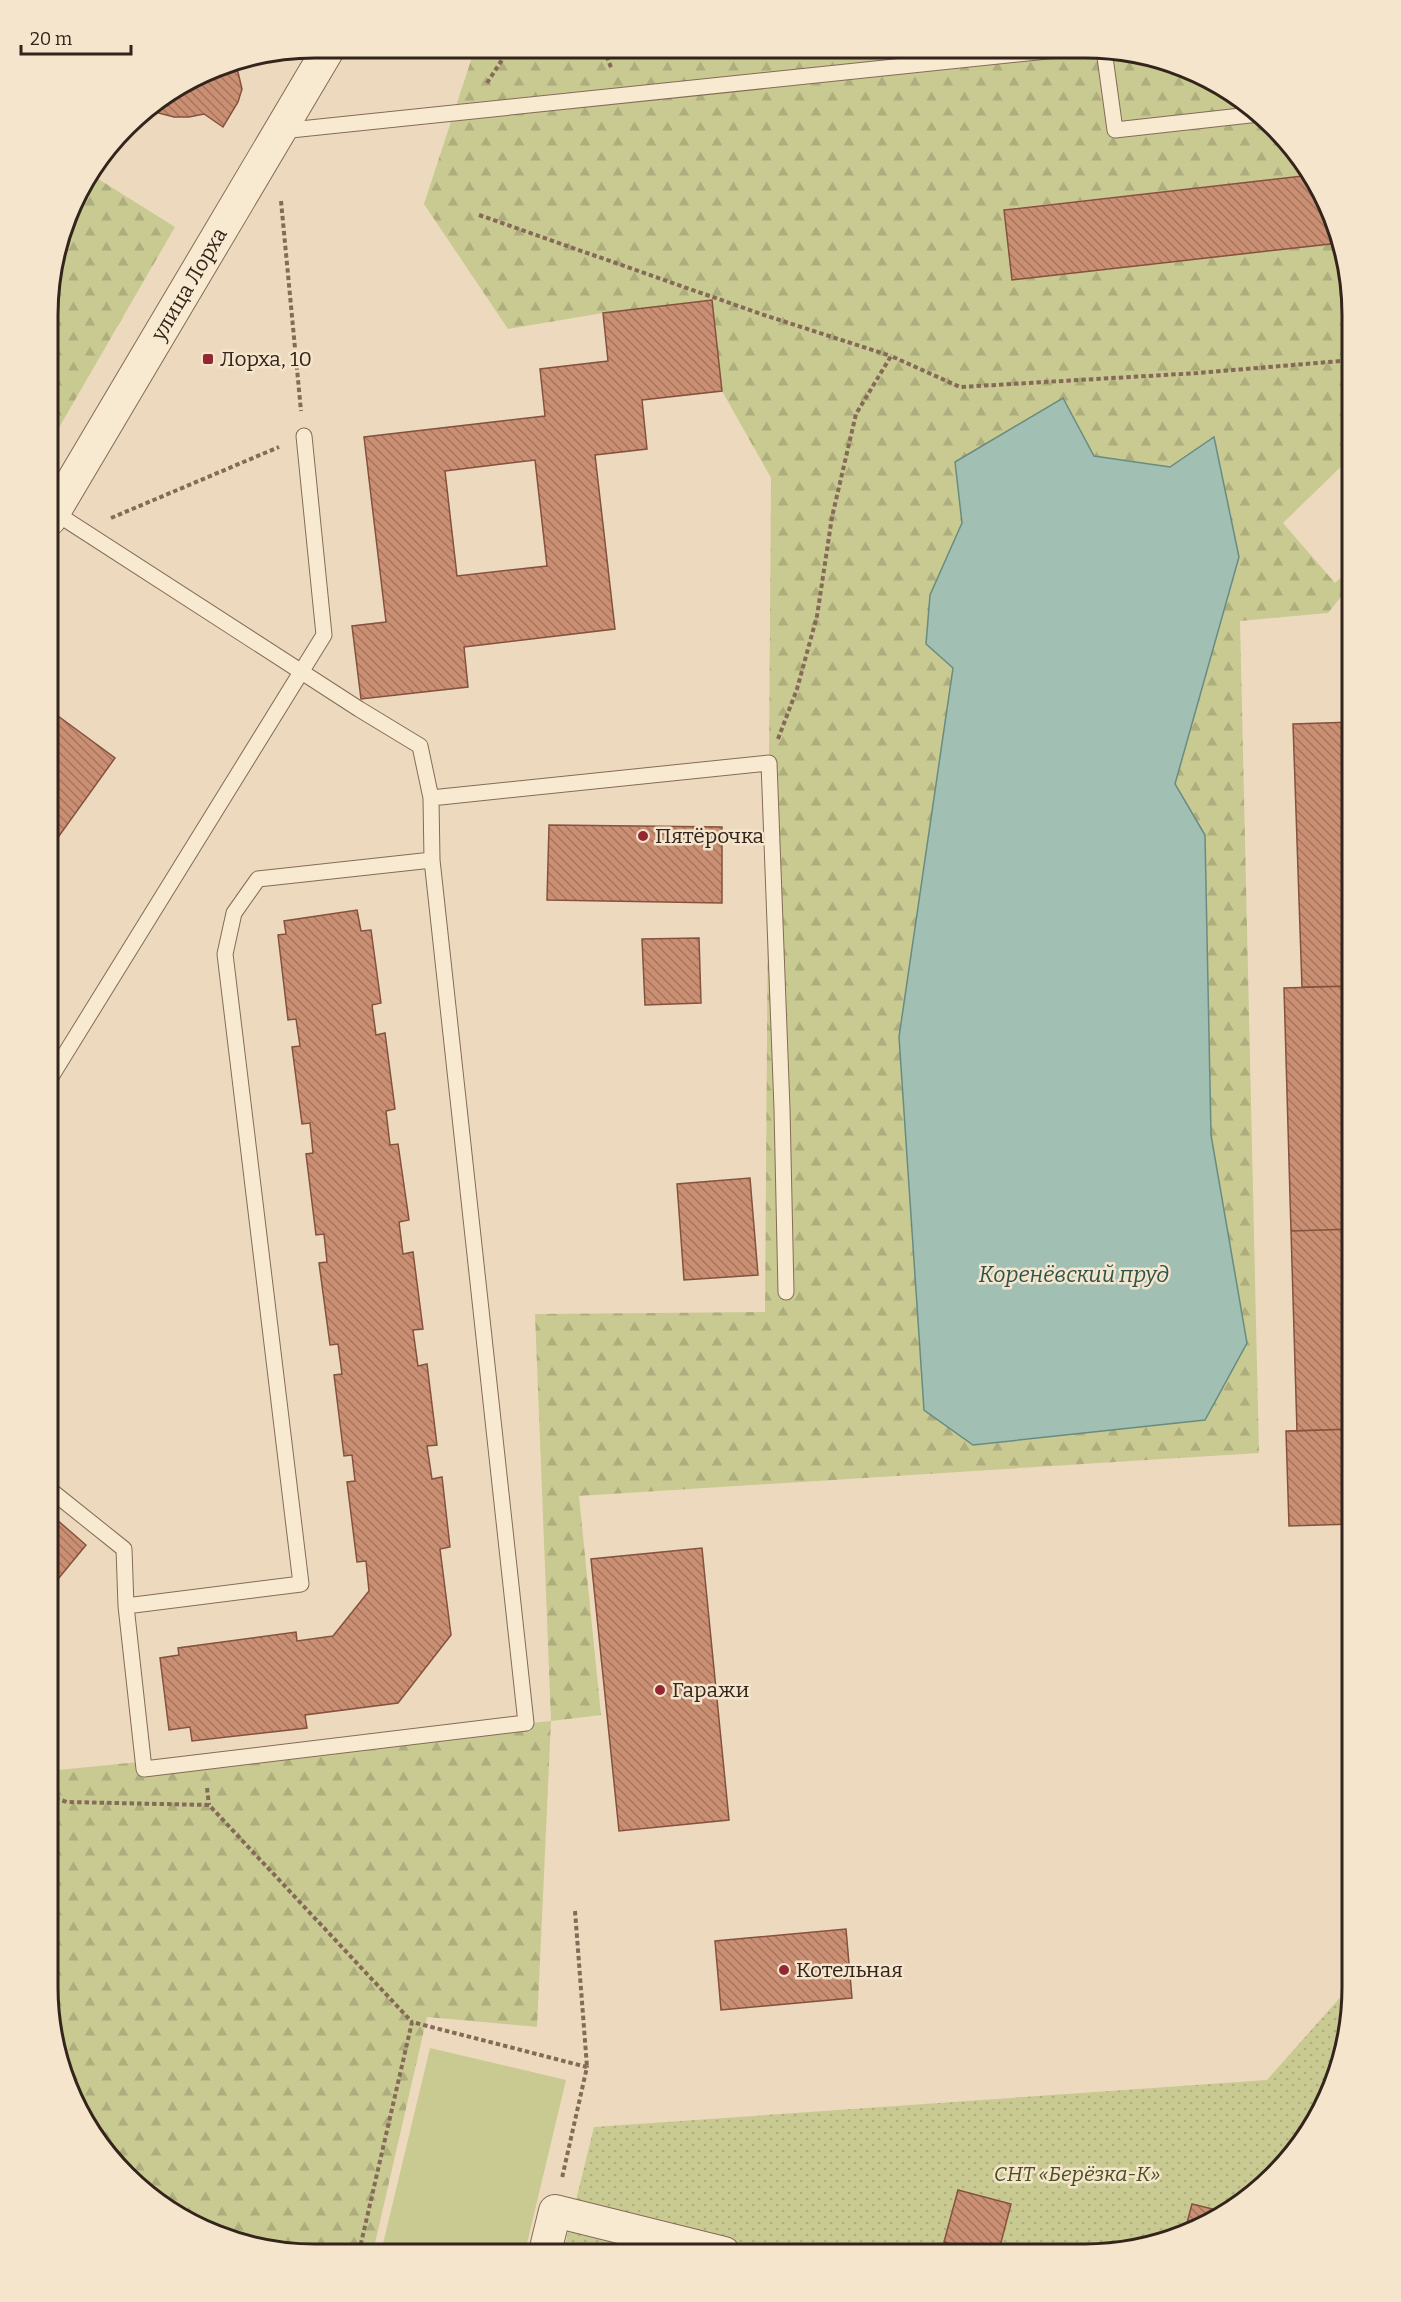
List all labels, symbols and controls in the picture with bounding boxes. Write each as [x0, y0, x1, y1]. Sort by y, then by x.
scale bar [21, 18, 130, 56]
text: 20 m [30, 28, 72, 50]
street label: улица Лорха [145, 222, 233, 346]
place label: Лорха, 10 [220, 346, 312, 372]
marker: Лорха, 10 [201, 352, 215, 366]
place label: Пятёрочка [655, 823, 765, 849]
marker: Пятёрочка [636, 829, 650, 843]
water label: Коренёвский пруд [979, 1261, 1169, 1288]
place label: Гаражи [672, 1677, 749, 1703]
marker: Гаражи [653, 1683, 667, 1697]
place label: Котельная [796, 1957, 903, 1983]
marker: Котельная [777, 1963, 791, 1977]
park label: СНТ «Берёзка-К» [994, 2161, 1160, 2187]

